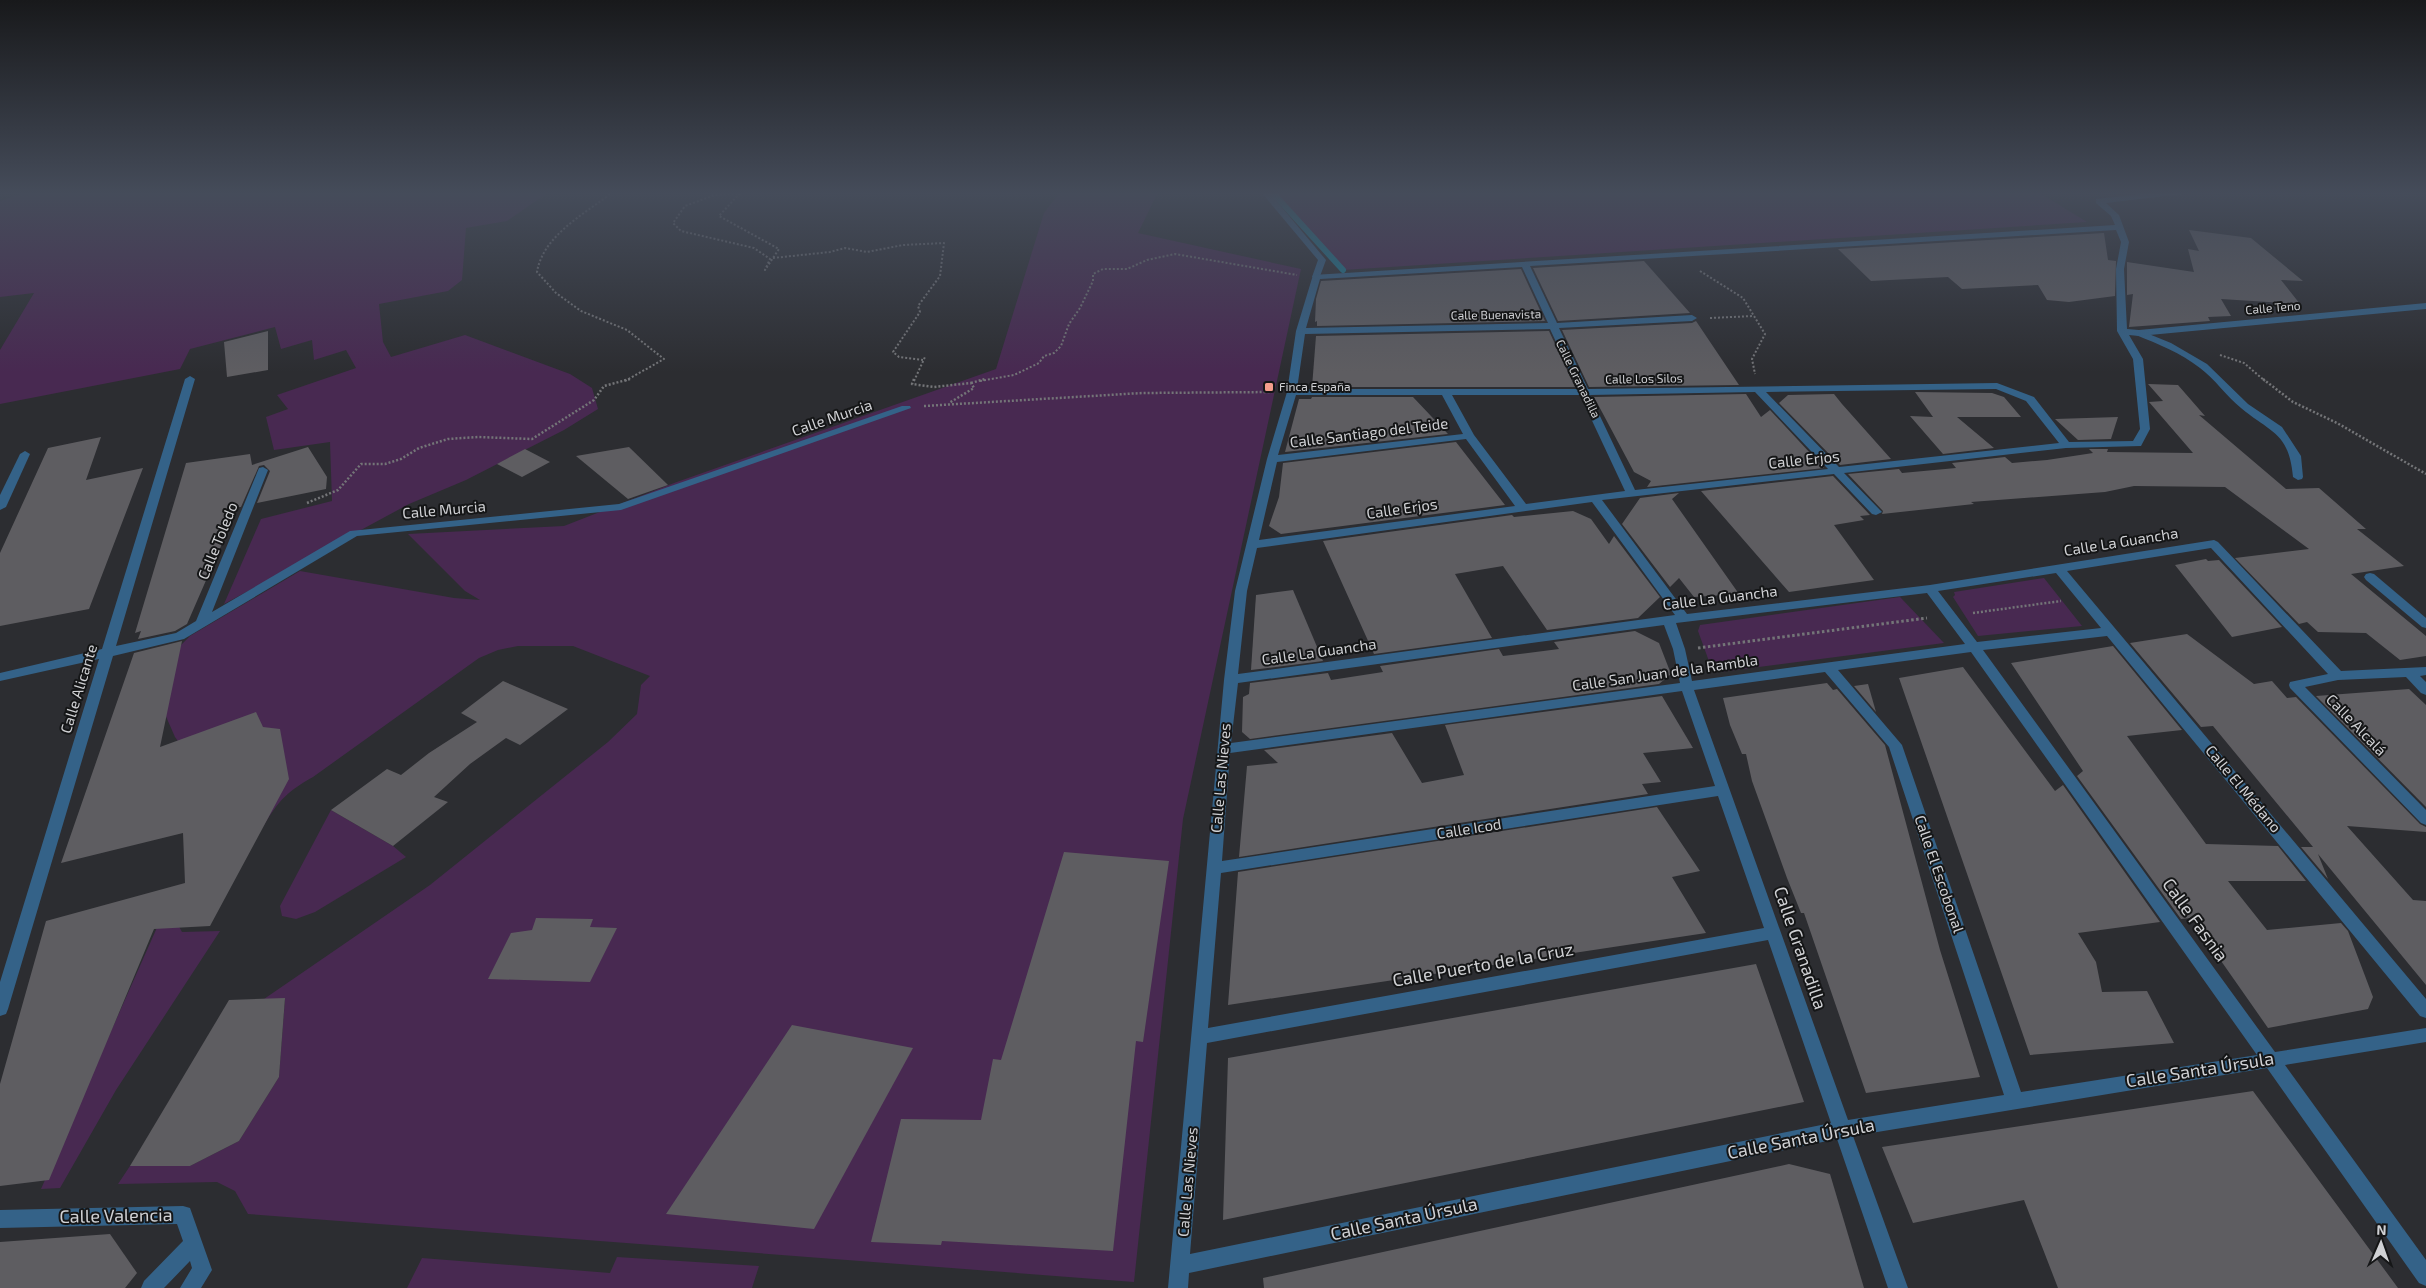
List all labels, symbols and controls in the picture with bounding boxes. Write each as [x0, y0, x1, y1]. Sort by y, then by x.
street label: Calle Teno [2245, 298, 2301, 316]
street label: Calle Buenavista [1451, 306, 1541, 322]
street label: Calle Granadilla [1554, 337, 1604, 420]
street label: Calle Los Silos [1605, 370, 1683, 386]
place label: Finca España [1279, 379, 1350, 393]
marker: Finca España [1263, 381, 1275, 393]
street label: Calle Murcia [789, 395, 874, 439]
street label: Calle Santiago del Teide [1289, 413, 1449, 451]
street label: Calle Erjos [1767, 446, 1840, 473]
street label: Calle Erjos [1365, 494, 1439, 523]
street label: Calle Murcia [401, 496, 486, 522]
street label: Calle Toledo [193, 499, 241, 582]
street label: Calle La Guancha [2062, 523, 2179, 559]
street label: Calle La Guancha [1661, 581, 1778, 613]
street label: Calle La Guancha [1260, 634, 1377, 668]
street label: Calle Alicante [56, 642, 100, 735]
street label: Calle San Juan de la Rambla [1571, 650, 1759, 694]
street label: Calle Alcalá [2323, 690, 2391, 759]
street label: Calle Las Nieves [1206, 722, 1234, 833]
street label: Calle El Médano [2202, 741, 2285, 836]
street label: Calle El Escobonal [1911, 813, 1969, 935]
street label: Calle Icod [1435, 814, 1503, 842]
street label: Calle Fasnia [2158, 873, 2233, 965]
street label: Calle Granadilla [1770, 883, 1832, 1012]
street label: Calle Puerto de la Cruz [1391, 937, 1575, 991]
street label: Calle Santa Úrsula [2124, 1046, 2275, 1092]
street label: Calle Santa Úrsula [1725, 1113, 1876, 1163]
street label: Calle Las Nieves [1173, 1126, 1201, 1237]
street label: Calle Santa Úrsula [1328, 1192, 1479, 1244]
street label: Calle Valencia [59, 1203, 173, 1227]
north arrow [2356, 1218, 2406, 1268]
text: N [2376, 1221, 2387, 1238]

